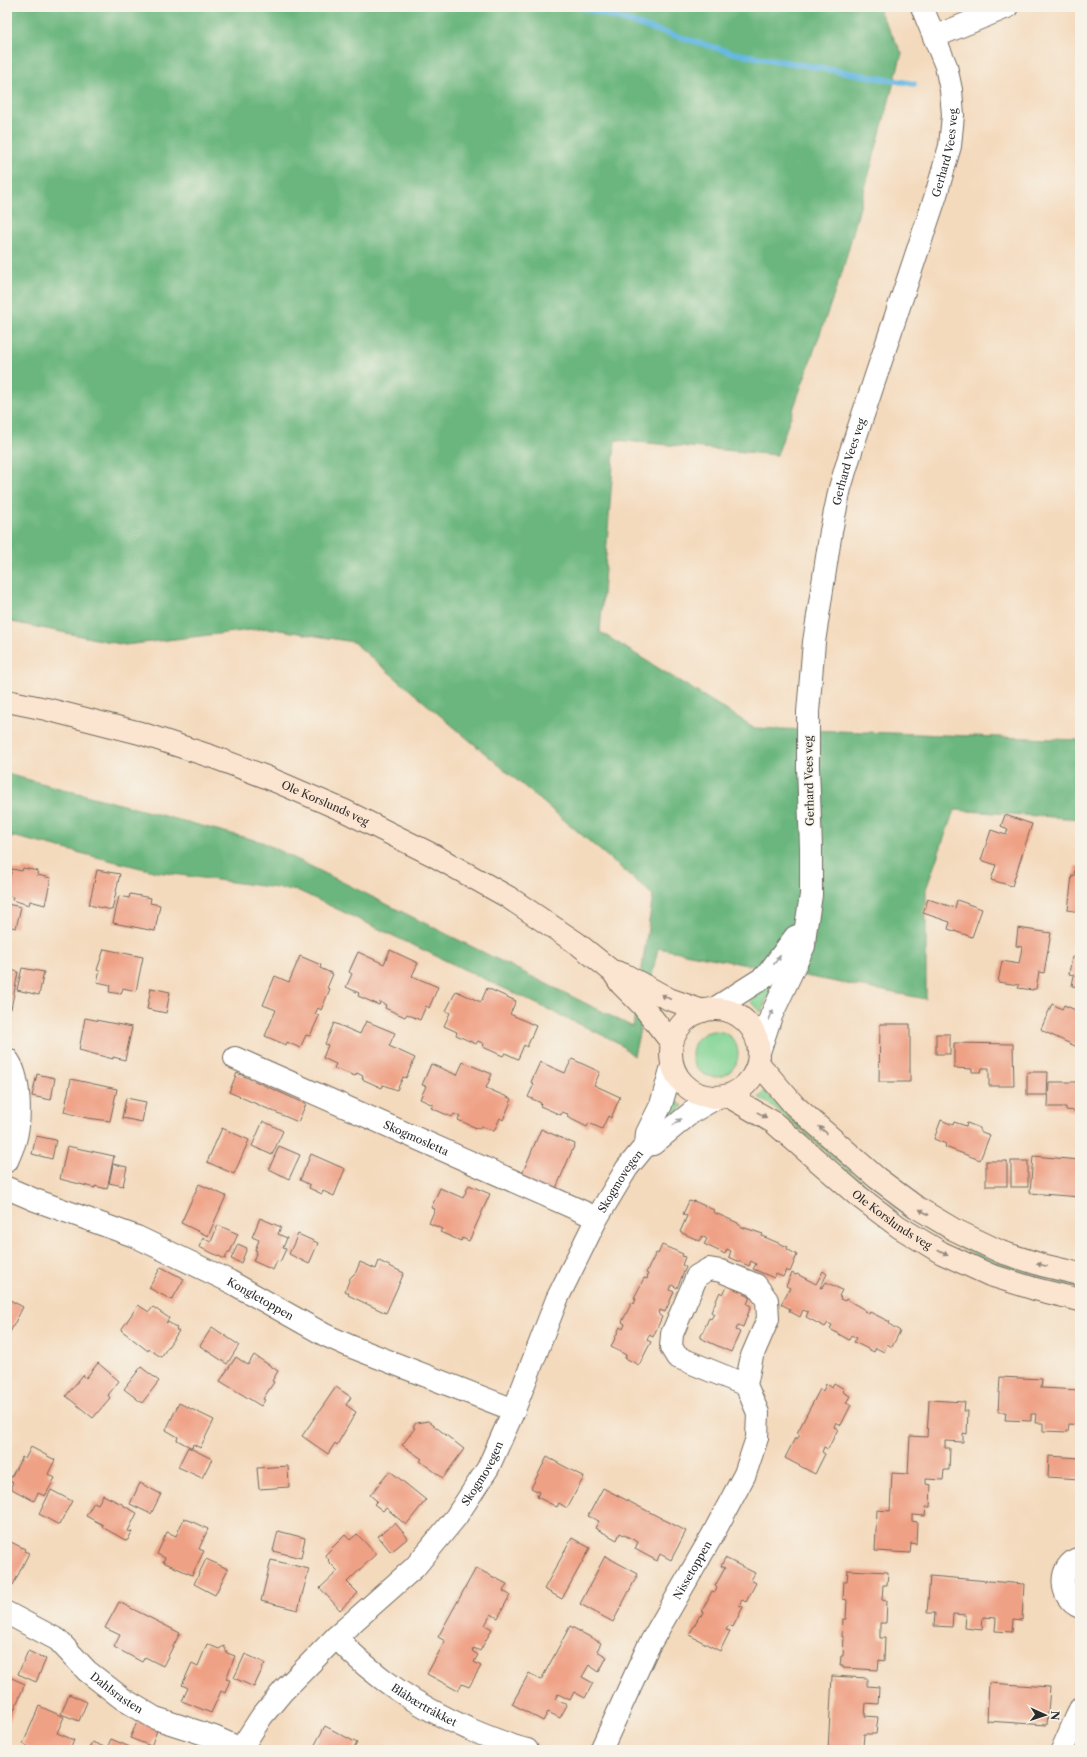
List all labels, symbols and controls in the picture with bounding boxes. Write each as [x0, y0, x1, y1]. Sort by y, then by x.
street label: Gerhard Vees veg [929, 108, 960, 199]
street label: Gerhard Vees veg [830, 416, 868, 507]
street label: Gerhard Vees veg [801, 736, 817, 826]
street label: Ole Korslunds veg [279, 777, 371, 829]
one-way arrow [773, 955, 782, 966]
one-way arrow [660, 994, 672, 1000]
one-way arrow [769, 1008, 775, 1020]
one-way arrow [756, 1112, 768, 1119]
street label: Skogmosletta [381, 1118, 451, 1159]
one-way arrow [672, 1118, 683, 1127]
one-way arrow [818, 1126, 828, 1135]
street label: Skogmovegen [595, 1147, 646, 1215]
street label: Ole Korslunds veg [849, 1187, 935, 1252]
one-way arrow [919, 1208, 929, 1216]
one-way arrow [937, 1250, 948, 1256]
one-way arrow [1036, 1262, 1048, 1268]
street label: Kongletoppen [225, 1274, 296, 1323]
street label: Skogmovegen [458, 1439, 506, 1508]
street label: Nissetoppen [670, 1538, 715, 1602]
street label: Dahlsrasten [87, 1669, 146, 1716]
street label: Blåbærtråkket [388, 1681, 459, 1729]
north arrow [1025, 1695, 1065, 1735]
text: N [1048, 1710, 1062, 1721]

